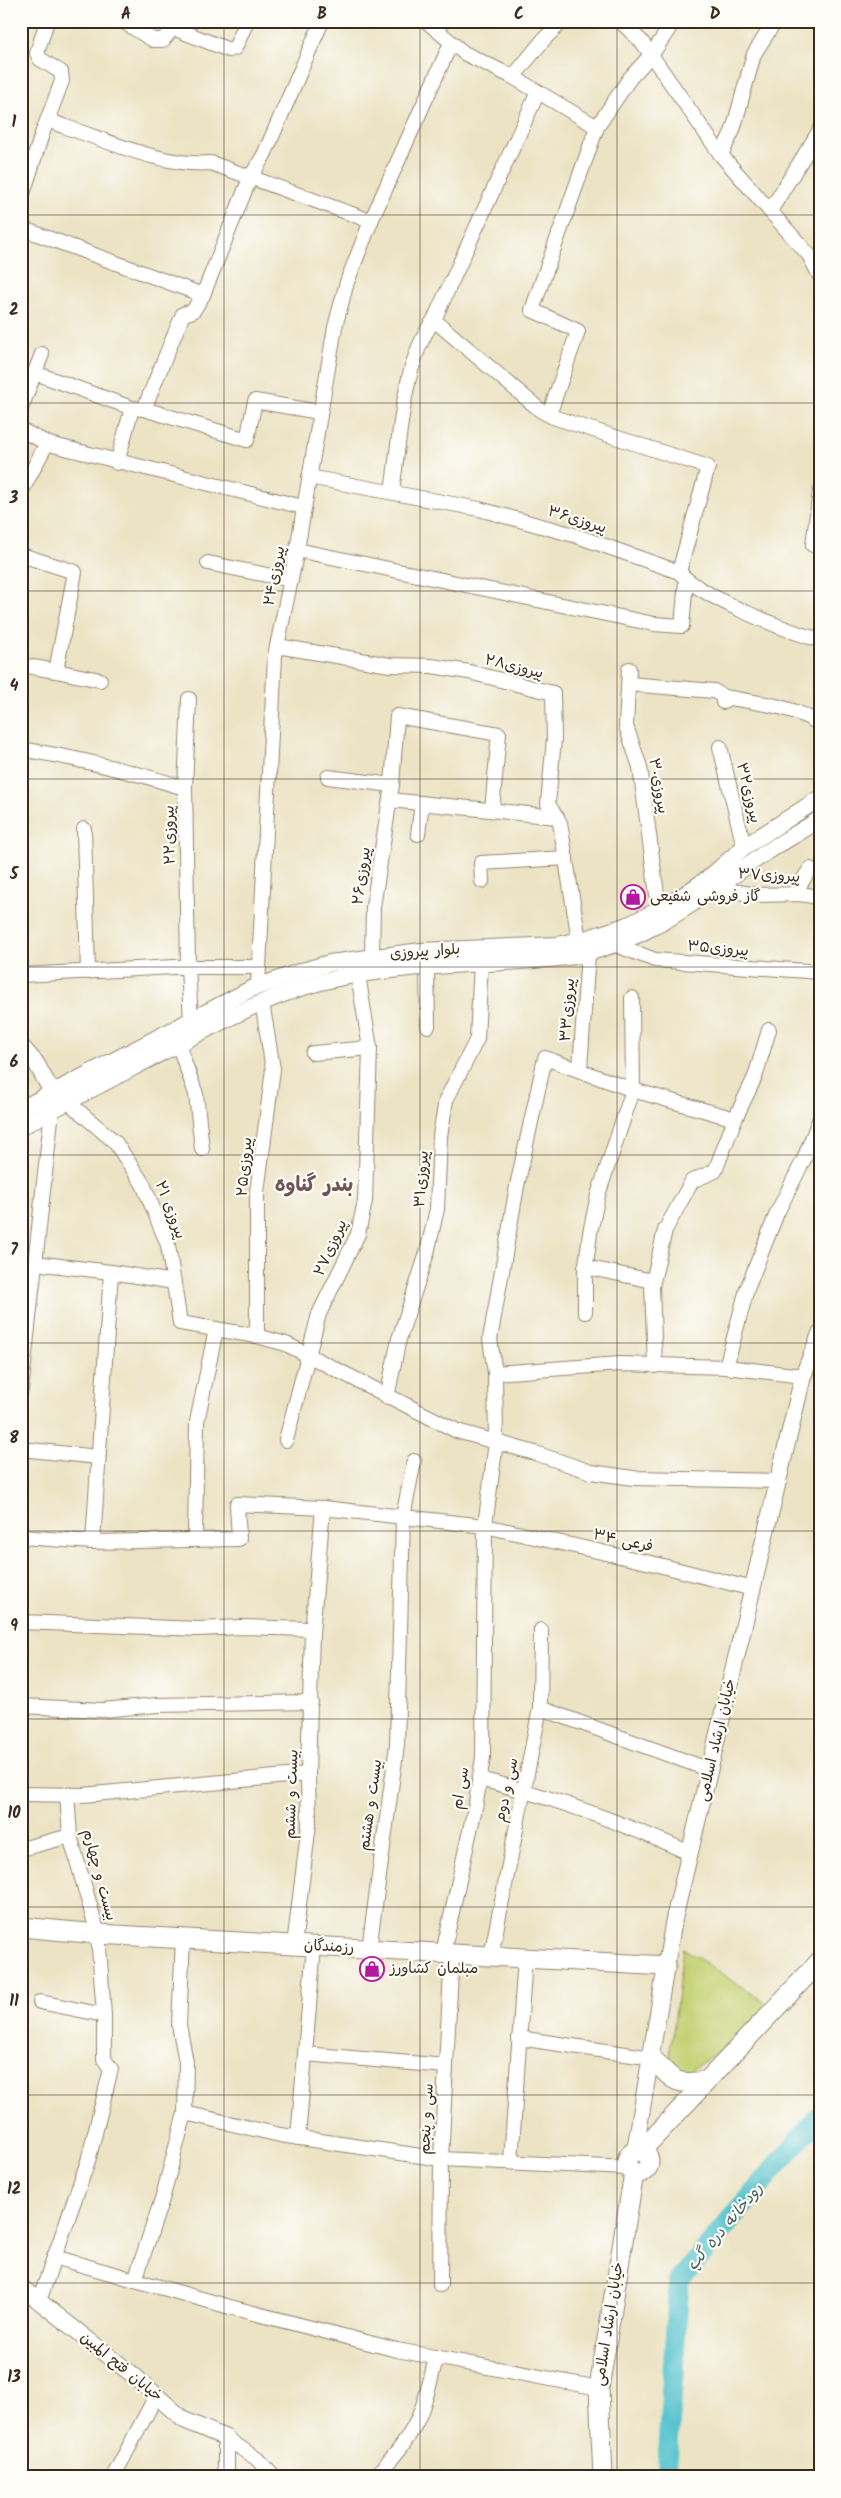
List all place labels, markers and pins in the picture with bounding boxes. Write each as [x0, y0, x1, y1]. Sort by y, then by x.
shop icon: گاز فروشی شفیعی [620, 884, 646, 910]
place label: گاز فروشی شفیعی [650, 885, 761, 909]
shop icon: مبلمان کشاورز [359, 1956, 385, 1982]
place label: مبلمان کشاورز [389, 1957, 478, 1981]

